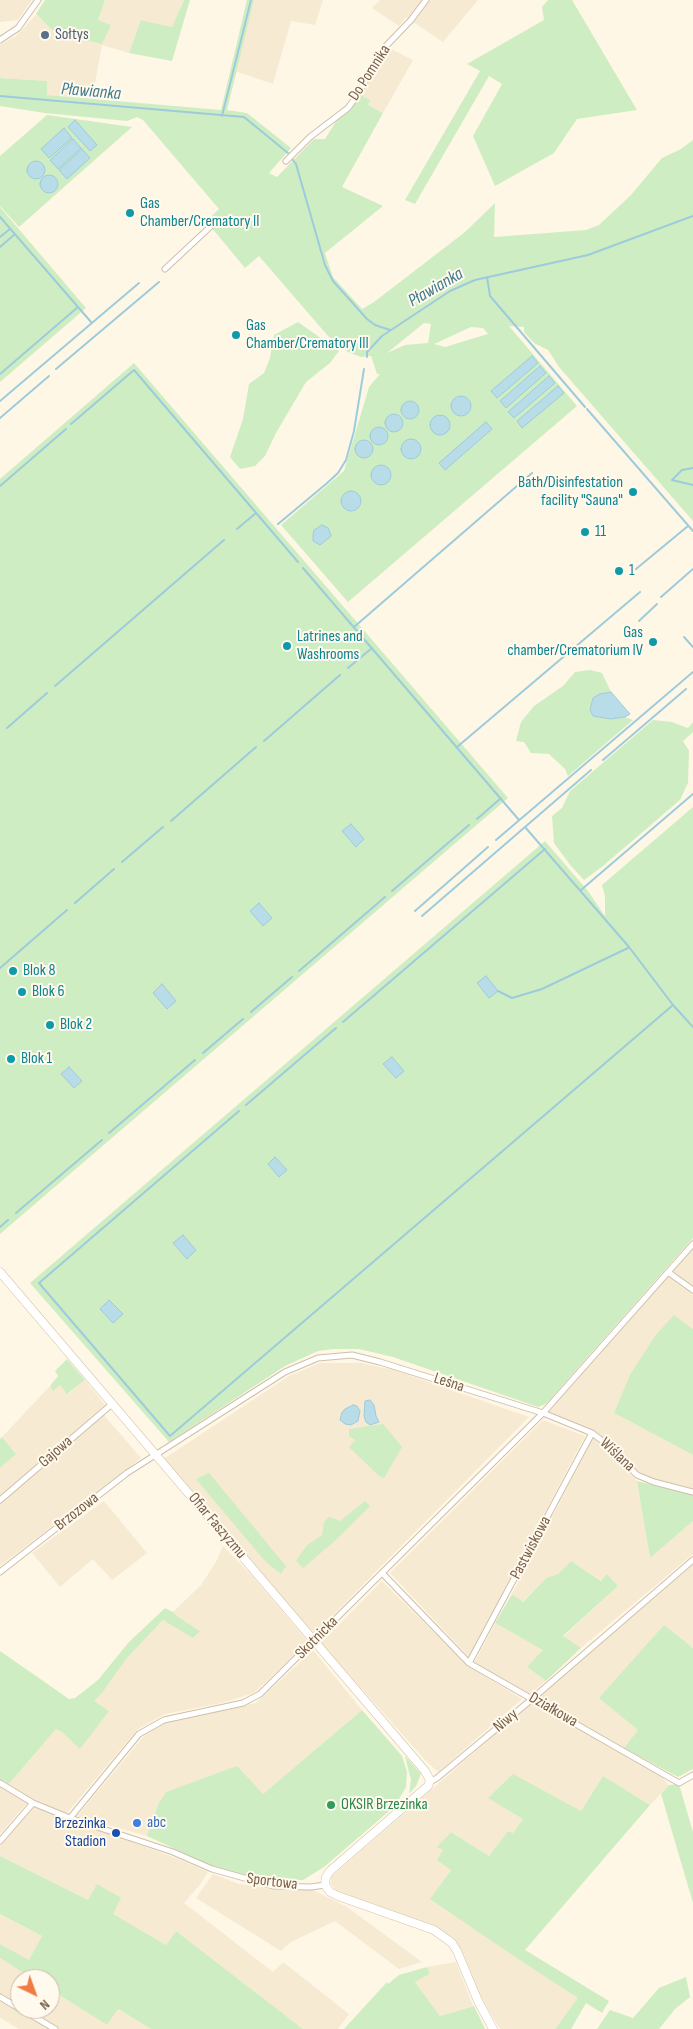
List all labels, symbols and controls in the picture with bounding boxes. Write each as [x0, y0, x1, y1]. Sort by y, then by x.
place label: Sołtys [55, 25, 89, 45]
marker: Sołtys [39, 29, 51, 41]
street label: Do Pomnika [345, 41, 395, 105]
water label: Pławianka [60, 79, 122, 105]
place label: Gas Chamber/Crematory II [140, 194, 260, 232]
marker: Gas Chamber/Crematory II [124, 207, 136, 219]
water label: Pławianka [405, 264, 467, 312]
place label: Gas Chamber/Crematory III [246, 316, 369, 354]
marker: Gas Chamber/Crematory III [230, 329, 242, 341]
place label: Bath/Disinfestation facility "Sauna" [518, 473, 623, 511]
marker: Bath/Disinfestation facility "Sauna" [627, 486, 639, 498]
place label: 11 [595, 522, 606, 542]
marker: 11 [579, 526, 591, 538]
place label: 1 [629, 561, 635, 581]
marker: 1 [613, 565, 625, 577]
place label: Gas chamber/Crematorium IV [507, 623, 643, 661]
place label: Latrines and Washrooms [297, 627, 363, 665]
marker: Gas chamber/Crematorium IV [647, 636, 659, 648]
marker: Latrines and Washrooms [281, 640, 293, 652]
place label: Blok 8 [23, 961, 55, 981]
marker: Blok 8 [7, 965, 19, 977]
place label: Blok 6 [32, 982, 64, 1002]
marker: Blok 6 [16, 986, 28, 998]
place label: Blok 2 [60, 1015, 92, 1035]
marker: Blok 2 [44, 1019, 56, 1031]
place label: Blok 1 [21, 1049, 52, 1069]
marker: Blok 1 [5, 1053, 17, 1065]
street label: Leśna [431, 1369, 467, 1397]
street label: Gajowa [35, 1432, 77, 1472]
street label: Wiślana [595, 1434, 639, 1476]
street label: Brzozowa [51, 1489, 103, 1535]
street label: Ofiar Faszyzmu [184, 1489, 250, 1563]
street label: Pastwiskowa [506, 1513, 556, 1583]
street label: Skotnicka [292, 1613, 342, 1663]
street label: Działkowa [525, 1688, 581, 1732]
street label: Niwy [490, 1705, 522, 1737]
place label: OKSIR Brzezinka [341, 1795, 428, 1815]
marker: OKSIR Brzezinka [325, 1799, 337, 1811]
place label: abc [147, 1813, 166, 1833]
place label: Brzezinka Stadion [54, 1814, 106, 1852]
marker: abc [131, 1817, 143, 1829]
marker: Brzezinka Stadion [110, 1827, 122, 1839]
street label: Sportowa [245, 1869, 299, 1895]
north arrow [10, 1969, 60, 2019]
text: N [36, 1996, 53, 2014]

